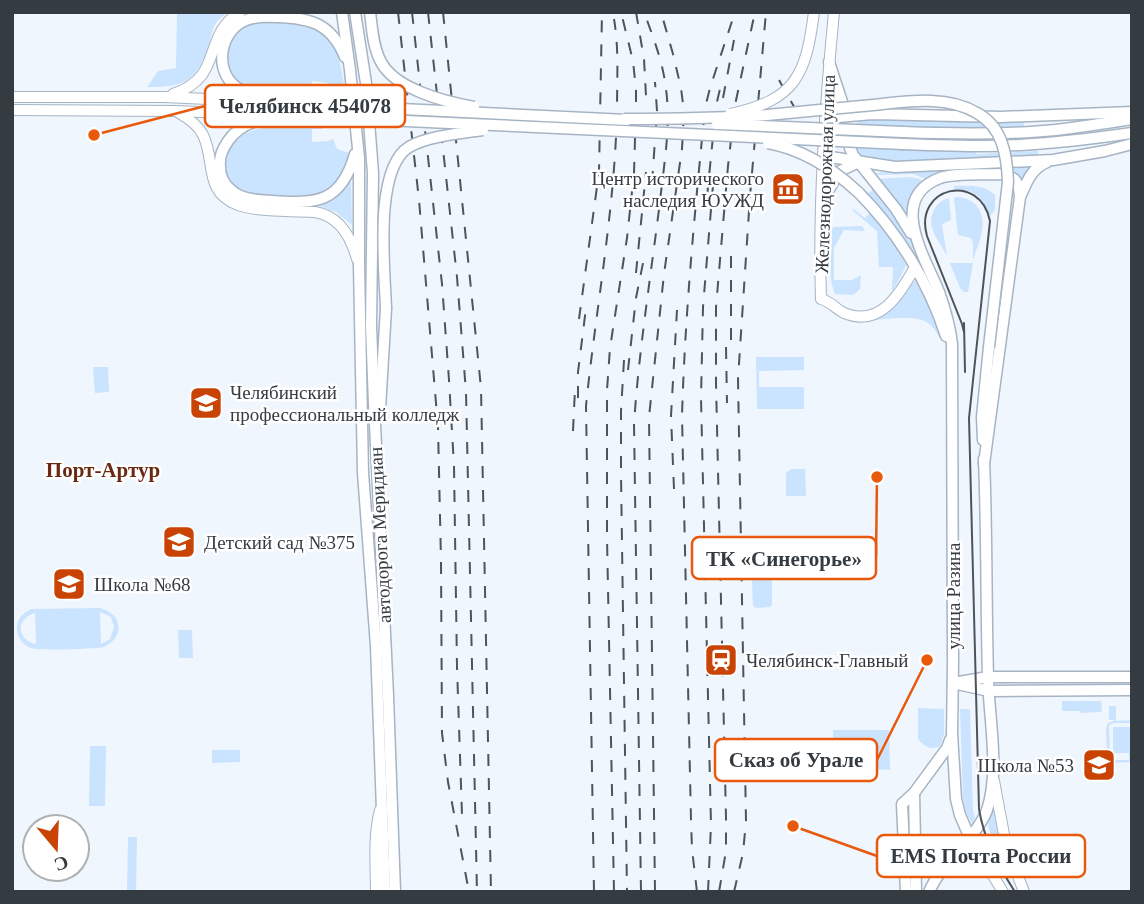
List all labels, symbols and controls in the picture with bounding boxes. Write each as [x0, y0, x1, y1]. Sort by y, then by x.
street label: Железнодорожная улица [811, 74, 839, 274]
callout: Челябинск 454078 [205, 85, 405, 127]
text: Челябинск 454078 [219, 94, 391, 118]
place label: Центр исторического наследия ЮУЖД [592, 168, 764, 211]
museum icon: Центр исторического наследия ЮУЖД [769, 170, 807, 208]
place label: Челябинский профессиональный колледж [230, 382, 460, 425]
school or university icon: Челябинский профессиональный колледж [187, 384, 225, 422]
street label: автодорога Меридиан [365, 446, 395, 624]
district label: Порт-Артур [46, 458, 160, 482]
school or university icon: Детский сад №375 [160, 523, 198, 561]
place label: Детский сад №375 [204, 532, 355, 553]
callout: ТК «Синегорье» [692, 537, 876, 579]
street label: улица Разина [943, 542, 964, 649]
text: ТК «Синегорье» [706, 547, 862, 571]
school or university icon: Школа №68 [50, 565, 88, 603]
place label: Школа №68 [94, 574, 190, 595]
station icon: Челябинск-Главный [702, 641, 740, 679]
place label: Челябинск-Главный [746, 650, 909, 671]
callout: Сказ об Урале [715, 739, 877, 781]
school or university icon: Школа №53 [1080, 746, 1118, 784]
text: Сказ об Урале [729, 748, 863, 772]
place label: Школа №53 [978, 755, 1074, 776]
north arrow [21, 813, 91, 883]
callout: EMS Почта России [877, 835, 1085, 877]
text: EMS Почта России [891, 844, 1071, 868]
text: С [51, 851, 71, 876]

